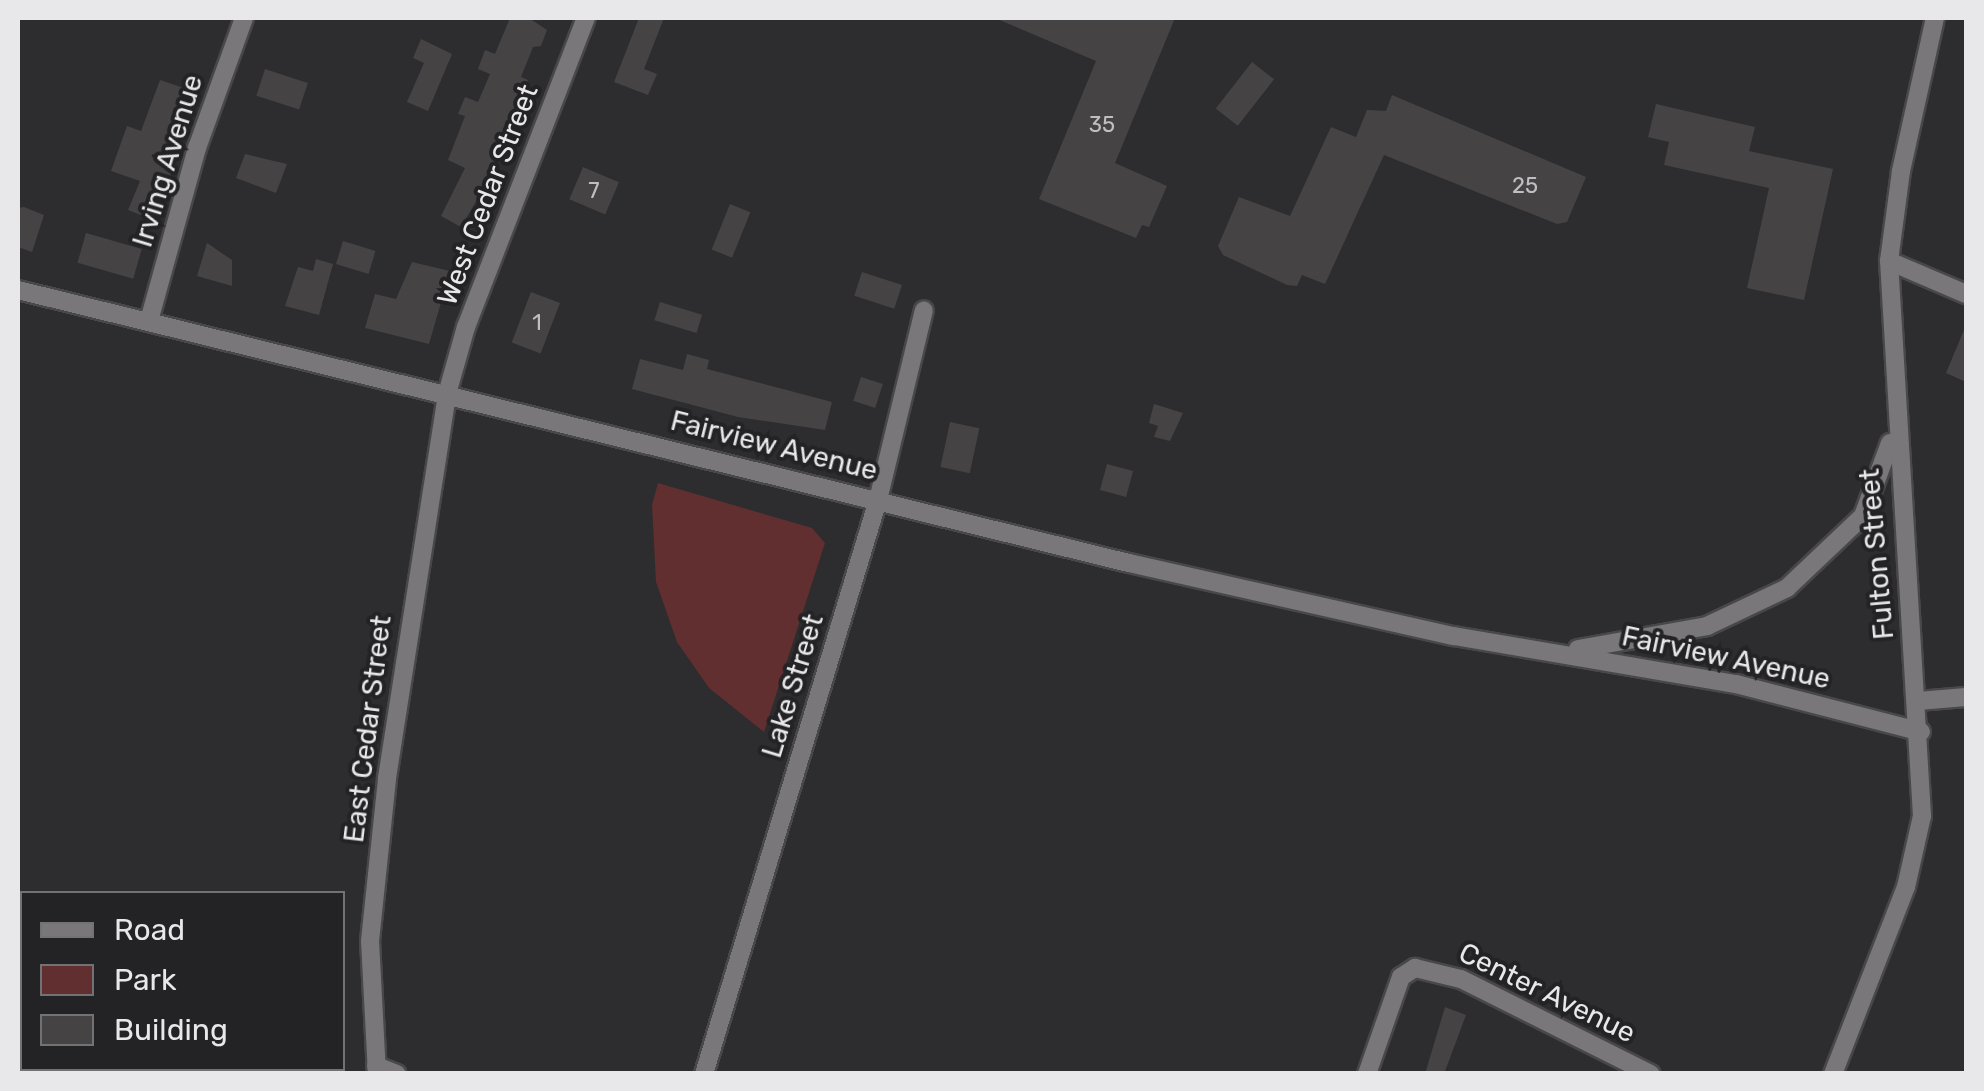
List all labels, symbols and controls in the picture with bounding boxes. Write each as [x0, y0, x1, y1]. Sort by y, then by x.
street label: Irving Avenue [126, 70, 210, 252]
street label: West Cedar Street [430, 80, 546, 310]
house number: 35 [1089, 112, 1115, 138]
house number: 25 [1512, 173, 1538, 199]
house number: 7 [588, 178, 600, 204]
house number: 1 [532, 310, 542, 336]
street label: Fairview Avenue [666, 404, 882, 488]
street label: Fulton Street [1853, 467, 1901, 641]
street label: Lake Street [755, 610, 831, 762]
street label: East Cedar Street [337, 613, 399, 845]
street label: Fairview Avenue [1618, 619, 1834, 697]
legend [20, 891, 345, 1071]
text: Road [114, 912, 185, 948]
street label: Center Avenue [1453, 936, 1641, 1050]
text: Park [114, 962, 176, 998]
text: Building [114, 1012, 228, 1048]

